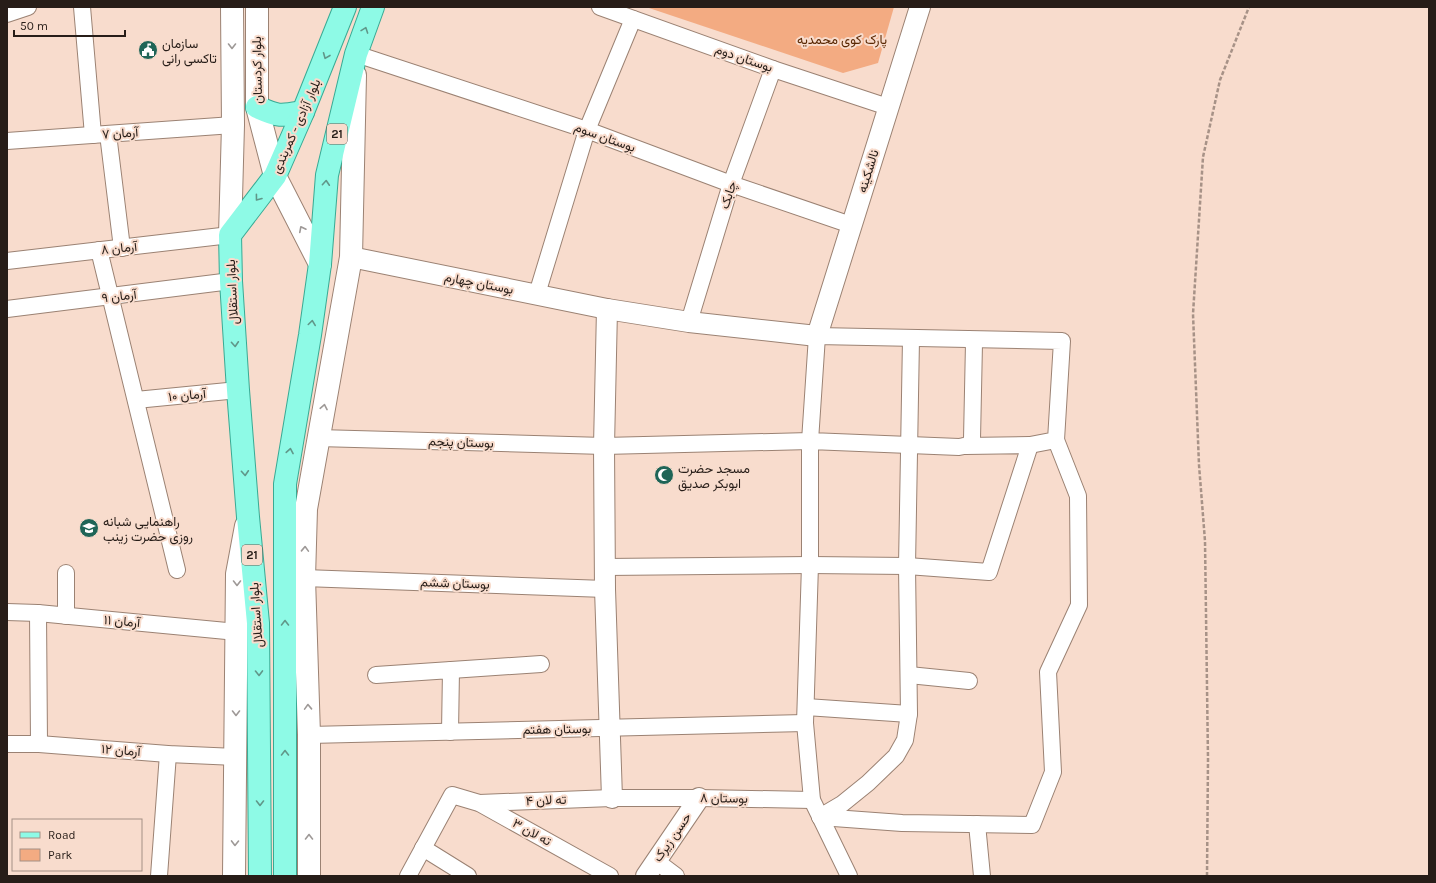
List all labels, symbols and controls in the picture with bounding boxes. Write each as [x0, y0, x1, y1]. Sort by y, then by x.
scale bar [14, 12, 125, 38]
text: 50 m [20, 19, 48, 33]
one-way arrow [360, 27, 368, 34]
park label: پارک کوی محمدیه [797, 32, 887, 49]
place label: سازمان تاکسی رانی [162, 36, 217, 67]
street label: بلوار کردستان [249, 36, 266, 104]
public building icon: سازمان تاکسی رانی [137, 39, 159, 61]
street label: بوستان دوم [713, 41, 775, 76]
one-way arrow [228, 43, 236, 49]
one-way arrow [322, 53, 330, 60]
street label: بلوار آزادی - کمربندی [268, 76, 325, 176]
street label: بوستان سوم [572, 119, 638, 156]
street label: آرمان ۷ [101, 124, 140, 143]
road number: 21 [327, 124, 347, 144]
street label: نالشکینه [854, 147, 882, 194]
street label: چابک [717, 179, 741, 211]
one-way arrow [322, 180, 331, 186]
one-way arrow [256, 194, 263, 201]
one-way arrow [299, 226, 307, 234]
street label: آرمان ۸ [100, 239, 139, 258]
street label: بلوار استقلال [223, 259, 242, 325]
street label: بوستان چهارم [443, 269, 515, 299]
street label: آرمان ۹ [101, 286, 138, 307]
one-way arrow [307, 320, 316, 326]
one-way arrow [231, 341, 240, 347]
street label: آرمان ۱۰ [167, 386, 208, 405]
one-way arrow [319, 404, 327, 410]
street label: بوستان پنجم [428, 433, 494, 453]
one-way arrow [286, 448, 294, 455]
place label: مسجد حضرت ابوبکر صدیق [678, 461, 750, 492]
mosque icon: مسجد حضرت ابوبکر صدیق [653, 464, 675, 486]
one-way arrow [240, 470, 249, 476]
place label: راهنمایی شبانه روزی حضرت زینب [103, 514, 193, 545]
school or university icon: راهنمایی شبانه روزی حضرت زینب [78, 517, 100, 539]
road number: 21 [242, 545, 262, 565]
one-way arrow [300, 546, 309, 552]
street label: بوستان ششم [420, 574, 490, 593]
one-way arrow [233, 580, 241, 586]
street label: بلوار استقلال [246, 582, 267, 648]
street label: آرمان ۱۱ [103, 612, 142, 631]
one-way arrow [281, 620, 289, 626]
one-way arrow [254, 670, 263, 676]
one-way arrow [304, 704, 312, 710]
one-way arrow [232, 710, 240, 716]
street label: بوستان هفتم [523, 721, 592, 738]
street label: آرمان ۱۲ [101, 741, 142, 760]
one-way arrow [281, 750, 289, 756]
street label: بوستان ۸ [700, 790, 748, 807]
street label: ته لان ۴ [525, 792, 567, 809]
one-way arrow [256, 800, 264, 806]
street label: حسن زیرک [650, 809, 695, 865]
street label: ته لان ۳ [510, 815, 554, 850]
legend [12, 819, 142, 871]
text: Road [48, 828, 76, 842]
one-way arrow [305, 834, 313, 840]
one-way arrow [231, 840, 239, 846]
text: Park [48, 848, 73, 862]

